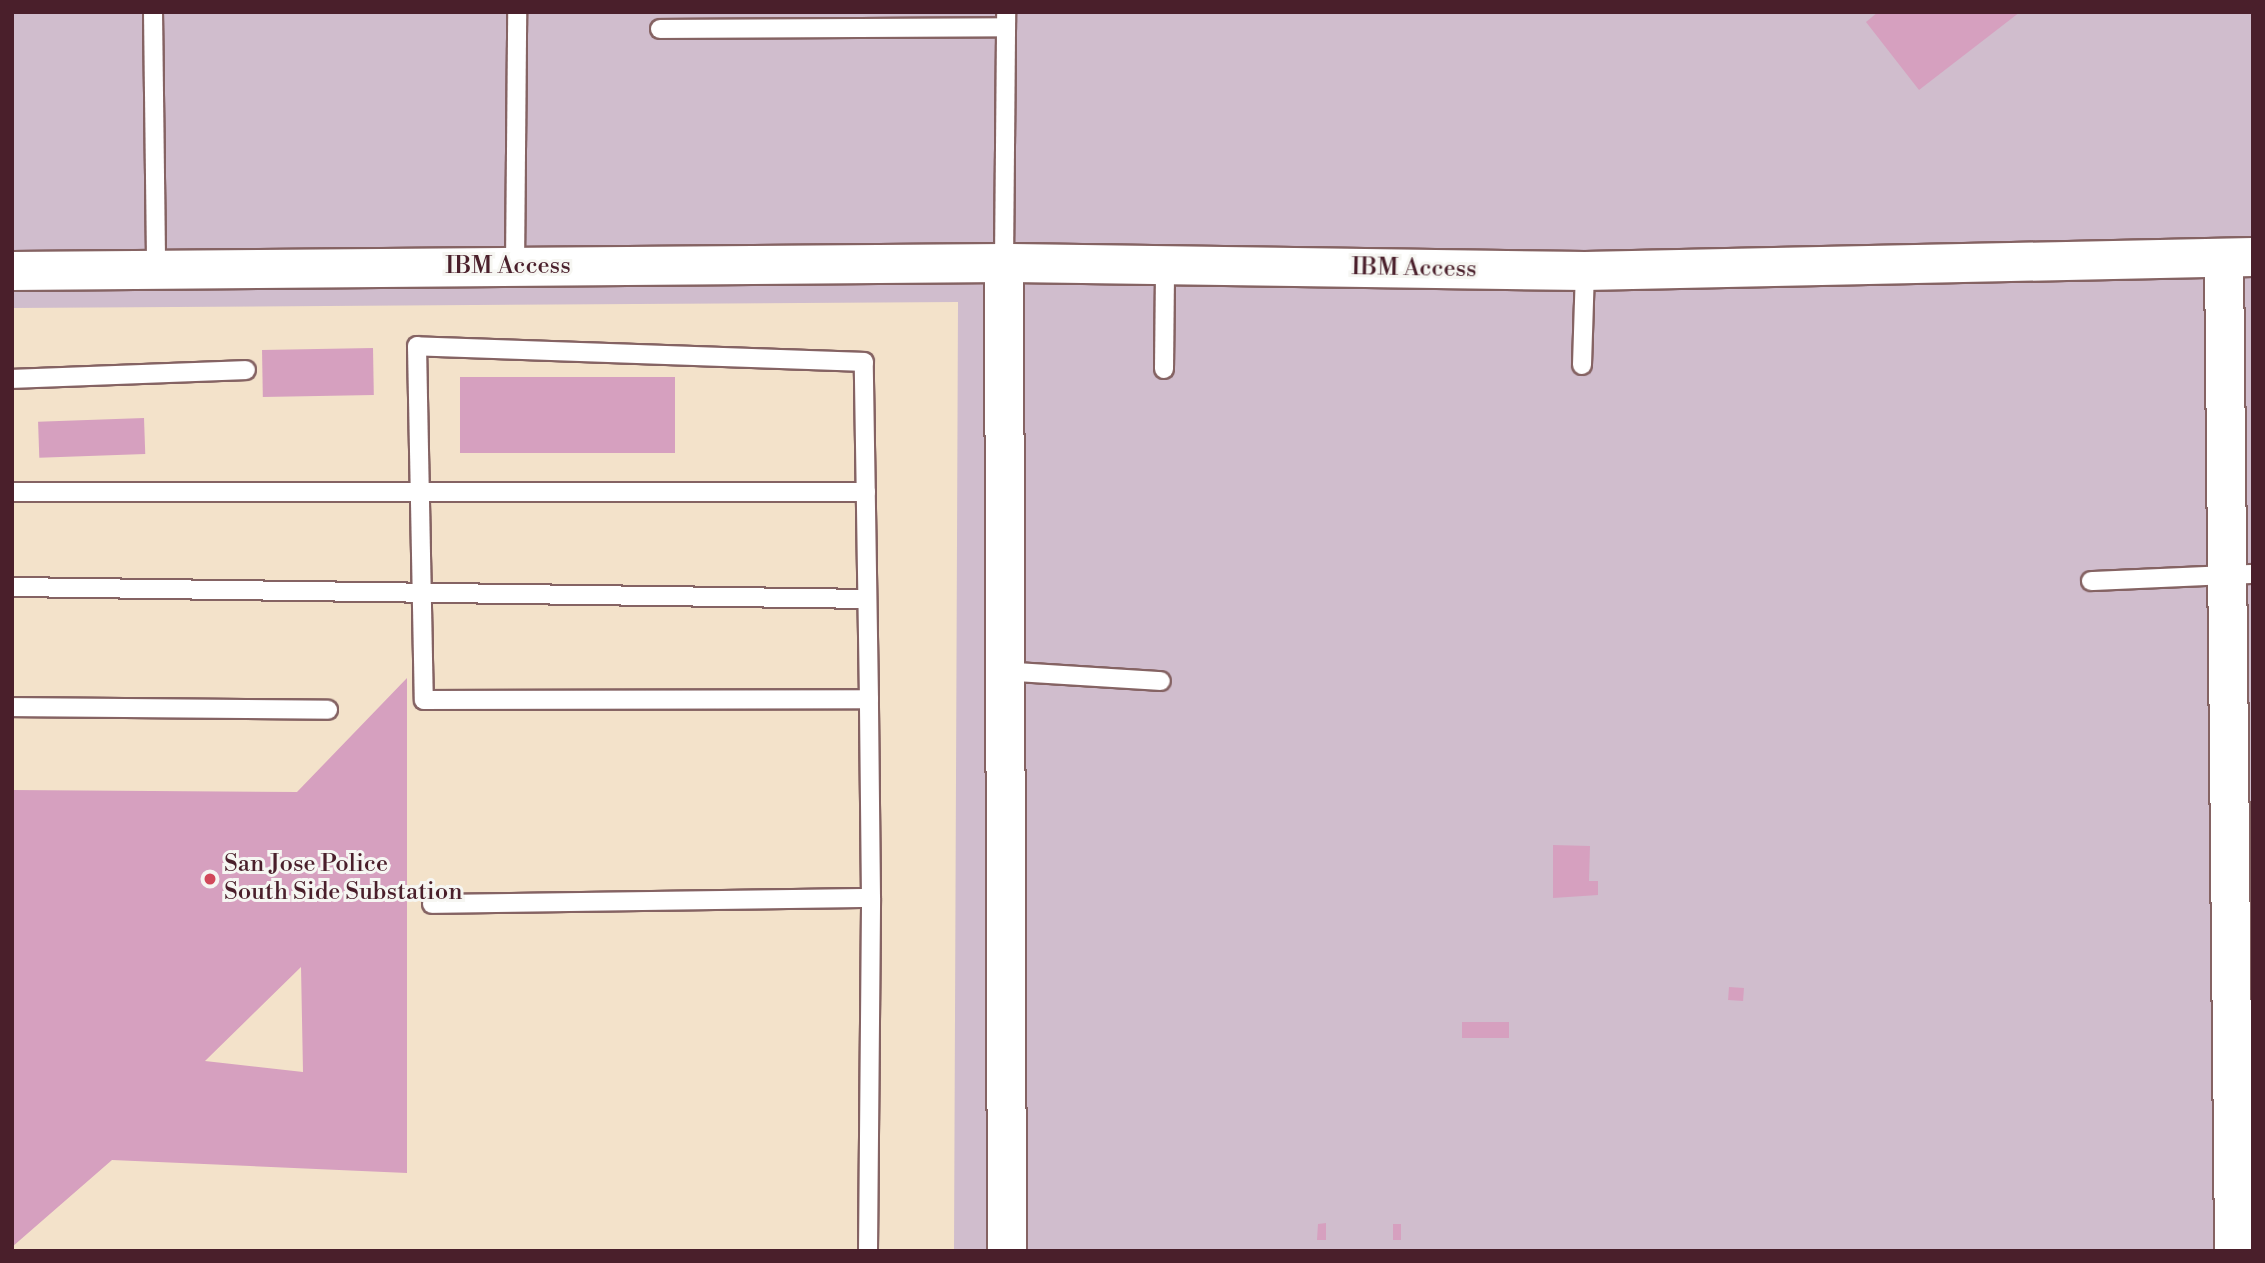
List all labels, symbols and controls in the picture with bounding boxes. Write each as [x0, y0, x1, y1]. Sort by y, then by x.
street label: IBM Access [445, 253, 571, 281]
street label: IBM Access [1351, 254, 1477, 284]
place label: San Jose Police South Side Substation [224, 851, 462, 907]
marker: San Jose Police South Side Substation [202, 871, 218, 887]

